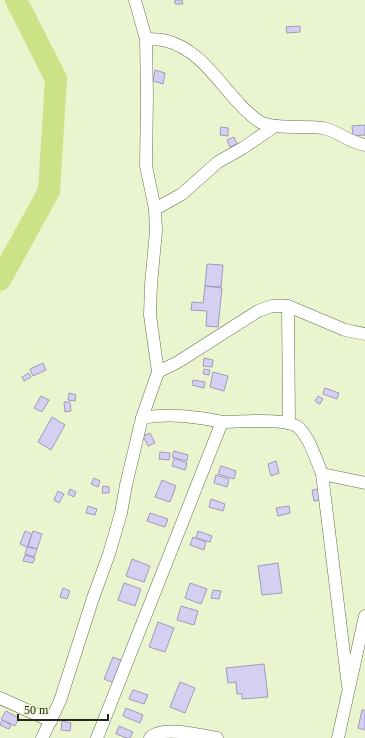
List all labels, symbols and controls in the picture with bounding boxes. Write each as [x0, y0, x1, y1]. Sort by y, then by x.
scale bar [18, 696, 108, 722]
text: 50 m [24, 703, 49, 717]

